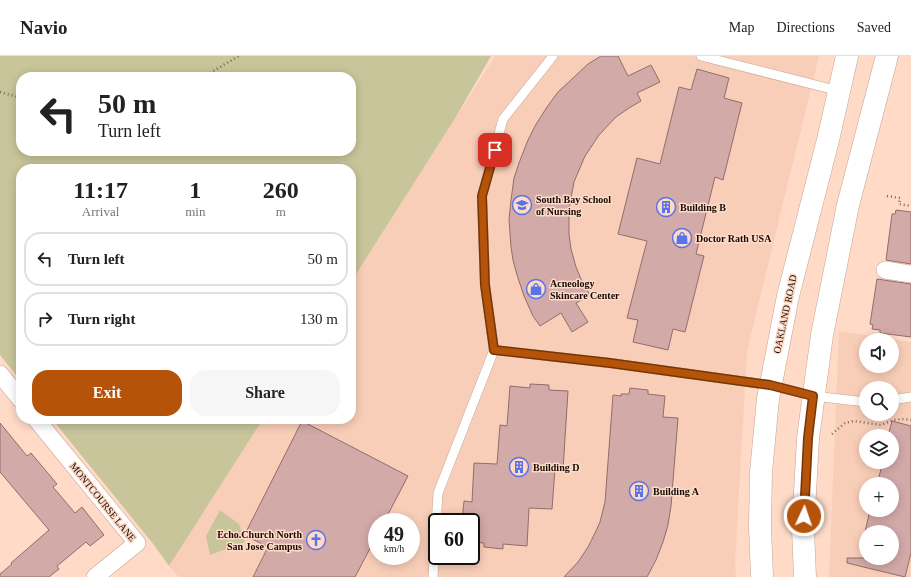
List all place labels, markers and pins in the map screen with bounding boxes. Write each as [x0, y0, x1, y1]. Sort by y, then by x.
pin [478, 133, 512, 167]
school or university icon: South Bay School of Nursing [511, 194, 533, 216]
place label: South Bay School of Nursing [536, 194, 611, 217]
building icon: Building B [655, 196, 677, 218]
place label: Building B [680, 202, 726, 213]
shop icon: Doctor Rath USA [671, 227, 693, 249]
place label: Doctor Rath USA [696, 233, 772, 244]
shop icon: Acneology Skincare Center [525, 278, 547, 300]
place label: Acneology Skincare Center [550, 278, 620, 301]
building icon: Building D [508, 456, 530, 478]
place label: Building D [533, 462, 579, 473]
building icon: Building A [628, 480, 650, 502]
place label: Building A [653, 486, 700, 497]
place label: Echo.Church North San Jose Campus [217, 529, 302, 552]
church icon: Echo.Church North San Jose Campus [305, 529, 327, 551]

